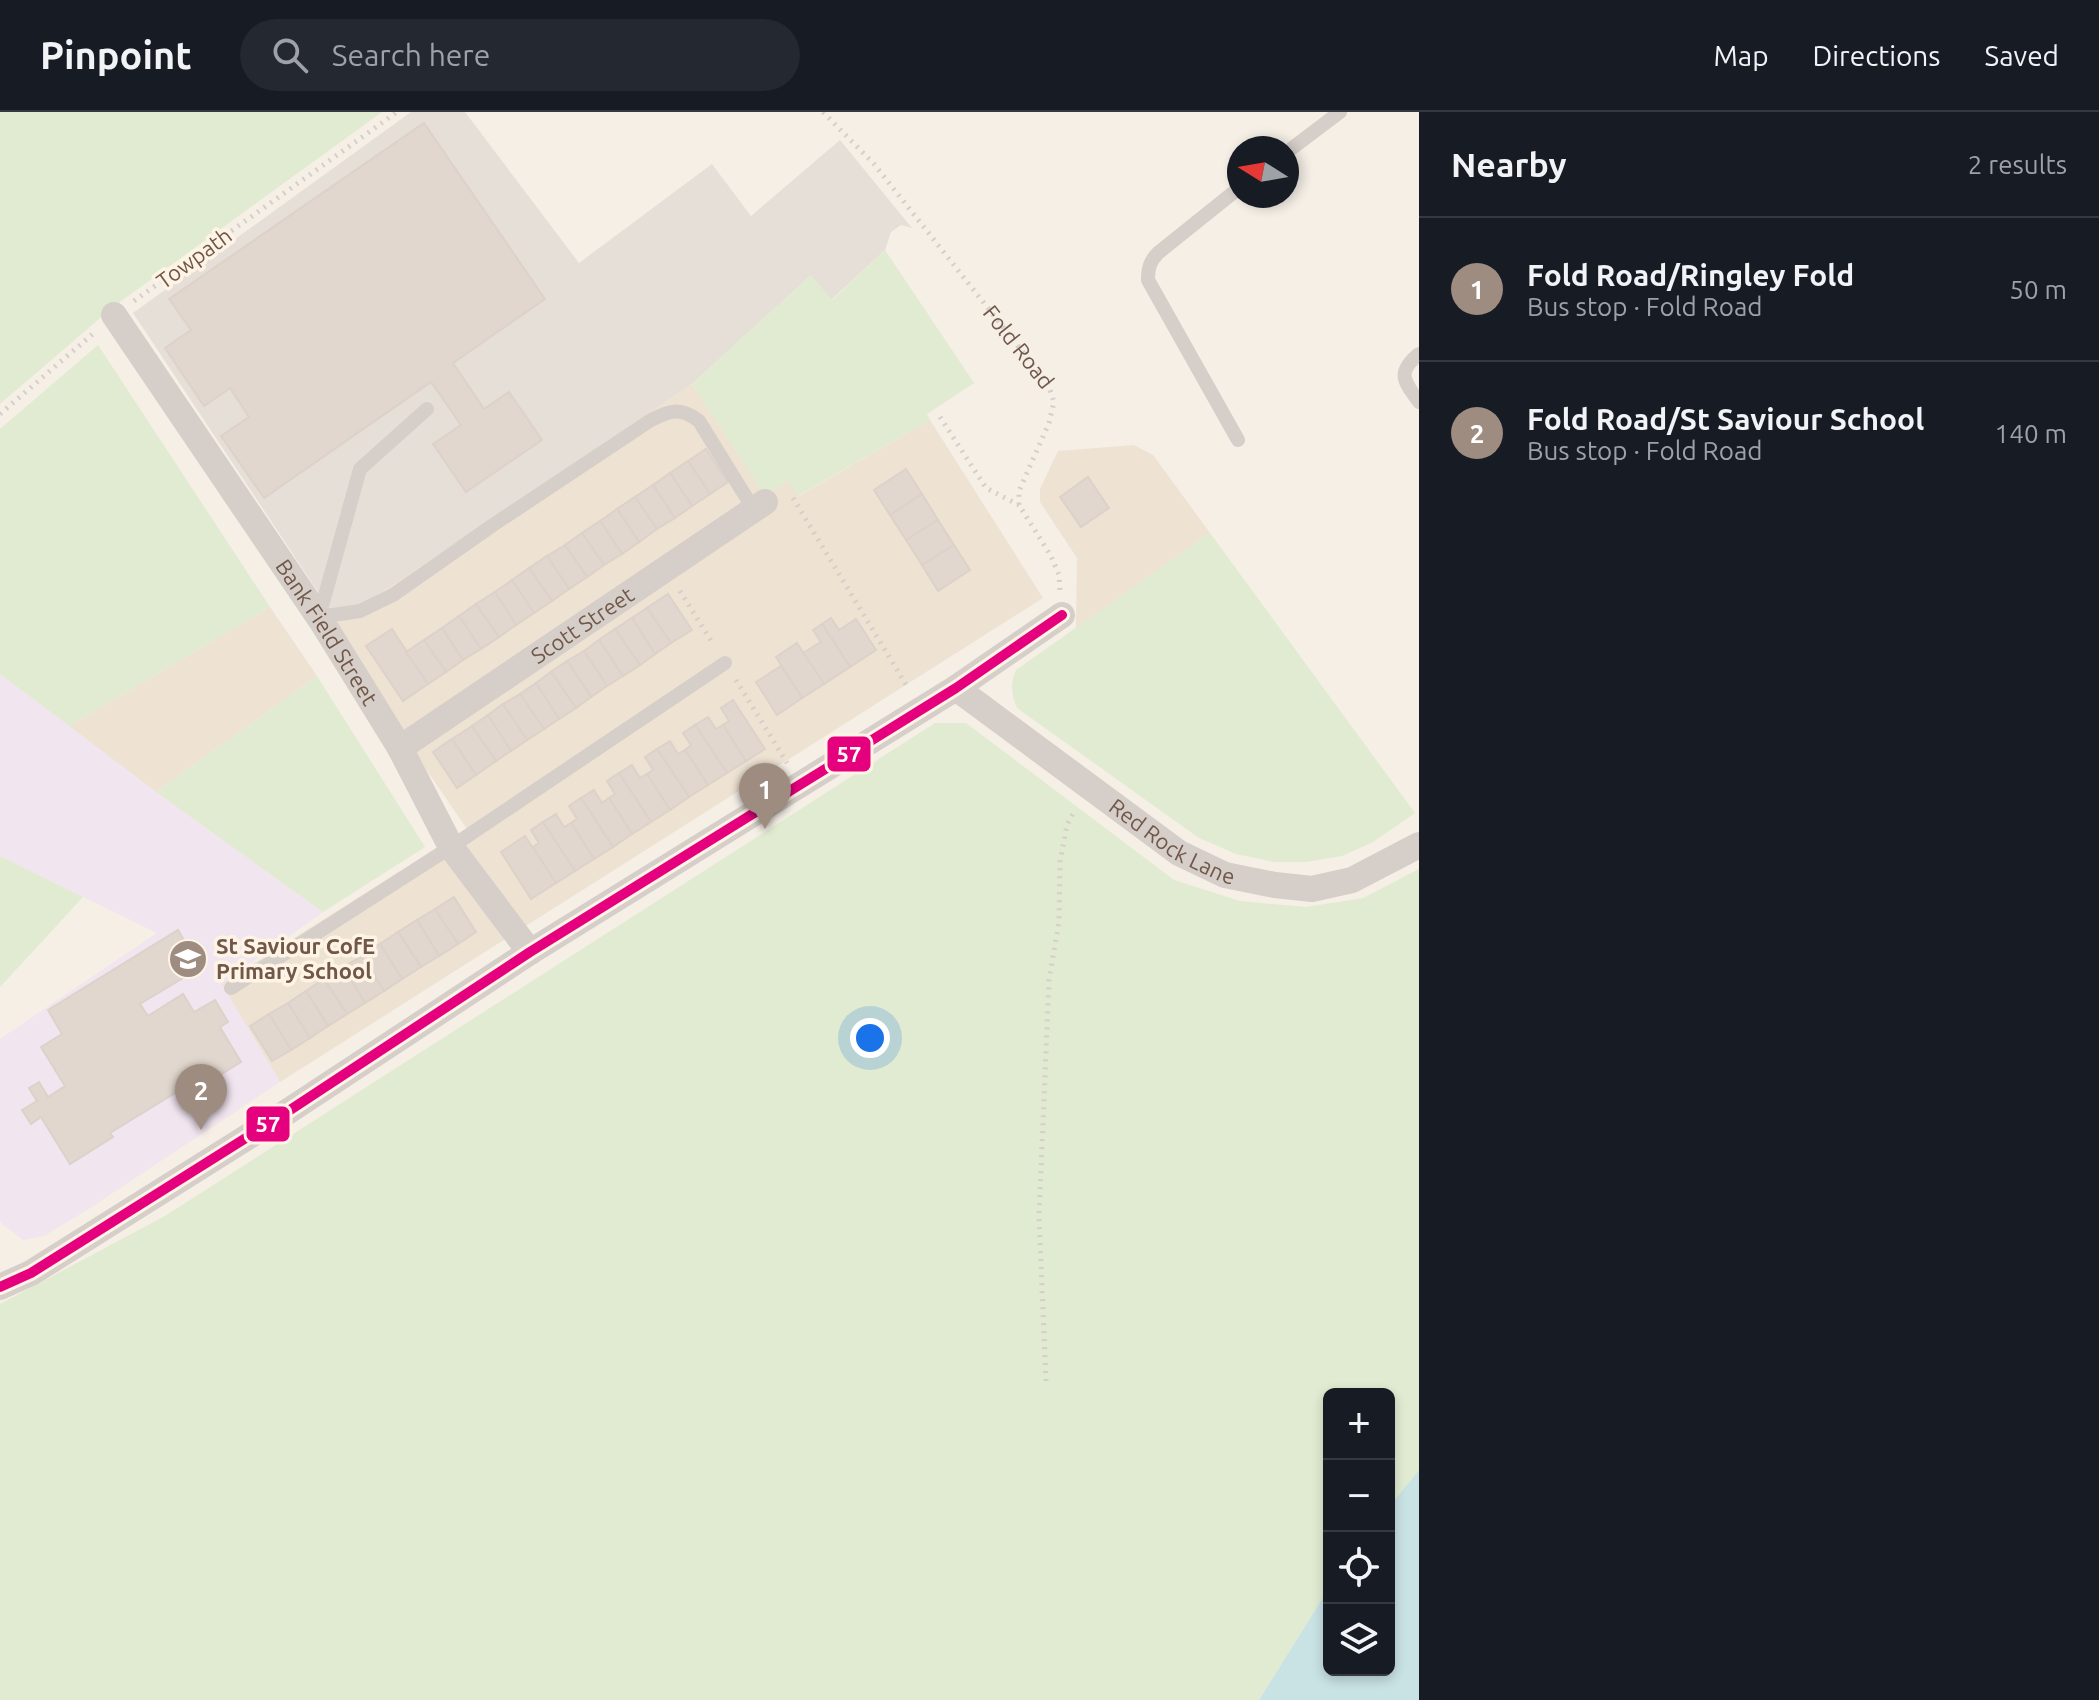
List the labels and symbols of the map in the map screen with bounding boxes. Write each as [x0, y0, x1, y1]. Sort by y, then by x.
north arrow [1227, 136, 1299, 208]
street label: Towpath [151, 222, 236, 293]
street label: Fold Road [979, 300, 1060, 393]
street label: Bank Field Street [271, 554, 383, 710]
street label: Scott Street [526, 581, 639, 668]
line badge: 57 [826, 735, 872, 773]
text: 57 [837, 741, 861, 766]
pin: 1 [739, 763, 791, 829]
street label: Red Rock Lane [1105, 793, 1237, 889]
place label: St Saviour CofE Primary School [216, 933, 375, 983]
school or university icon: St Saviour CofE Primary School [167, 938, 209, 980]
your location [850, 1018, 890, 1058]
pin: 2 [175, 1064, 227, 1130]
line badge: 57 [245, 1105, 291, 1143]
text: 57 [256, 1111, 280, 1136]

